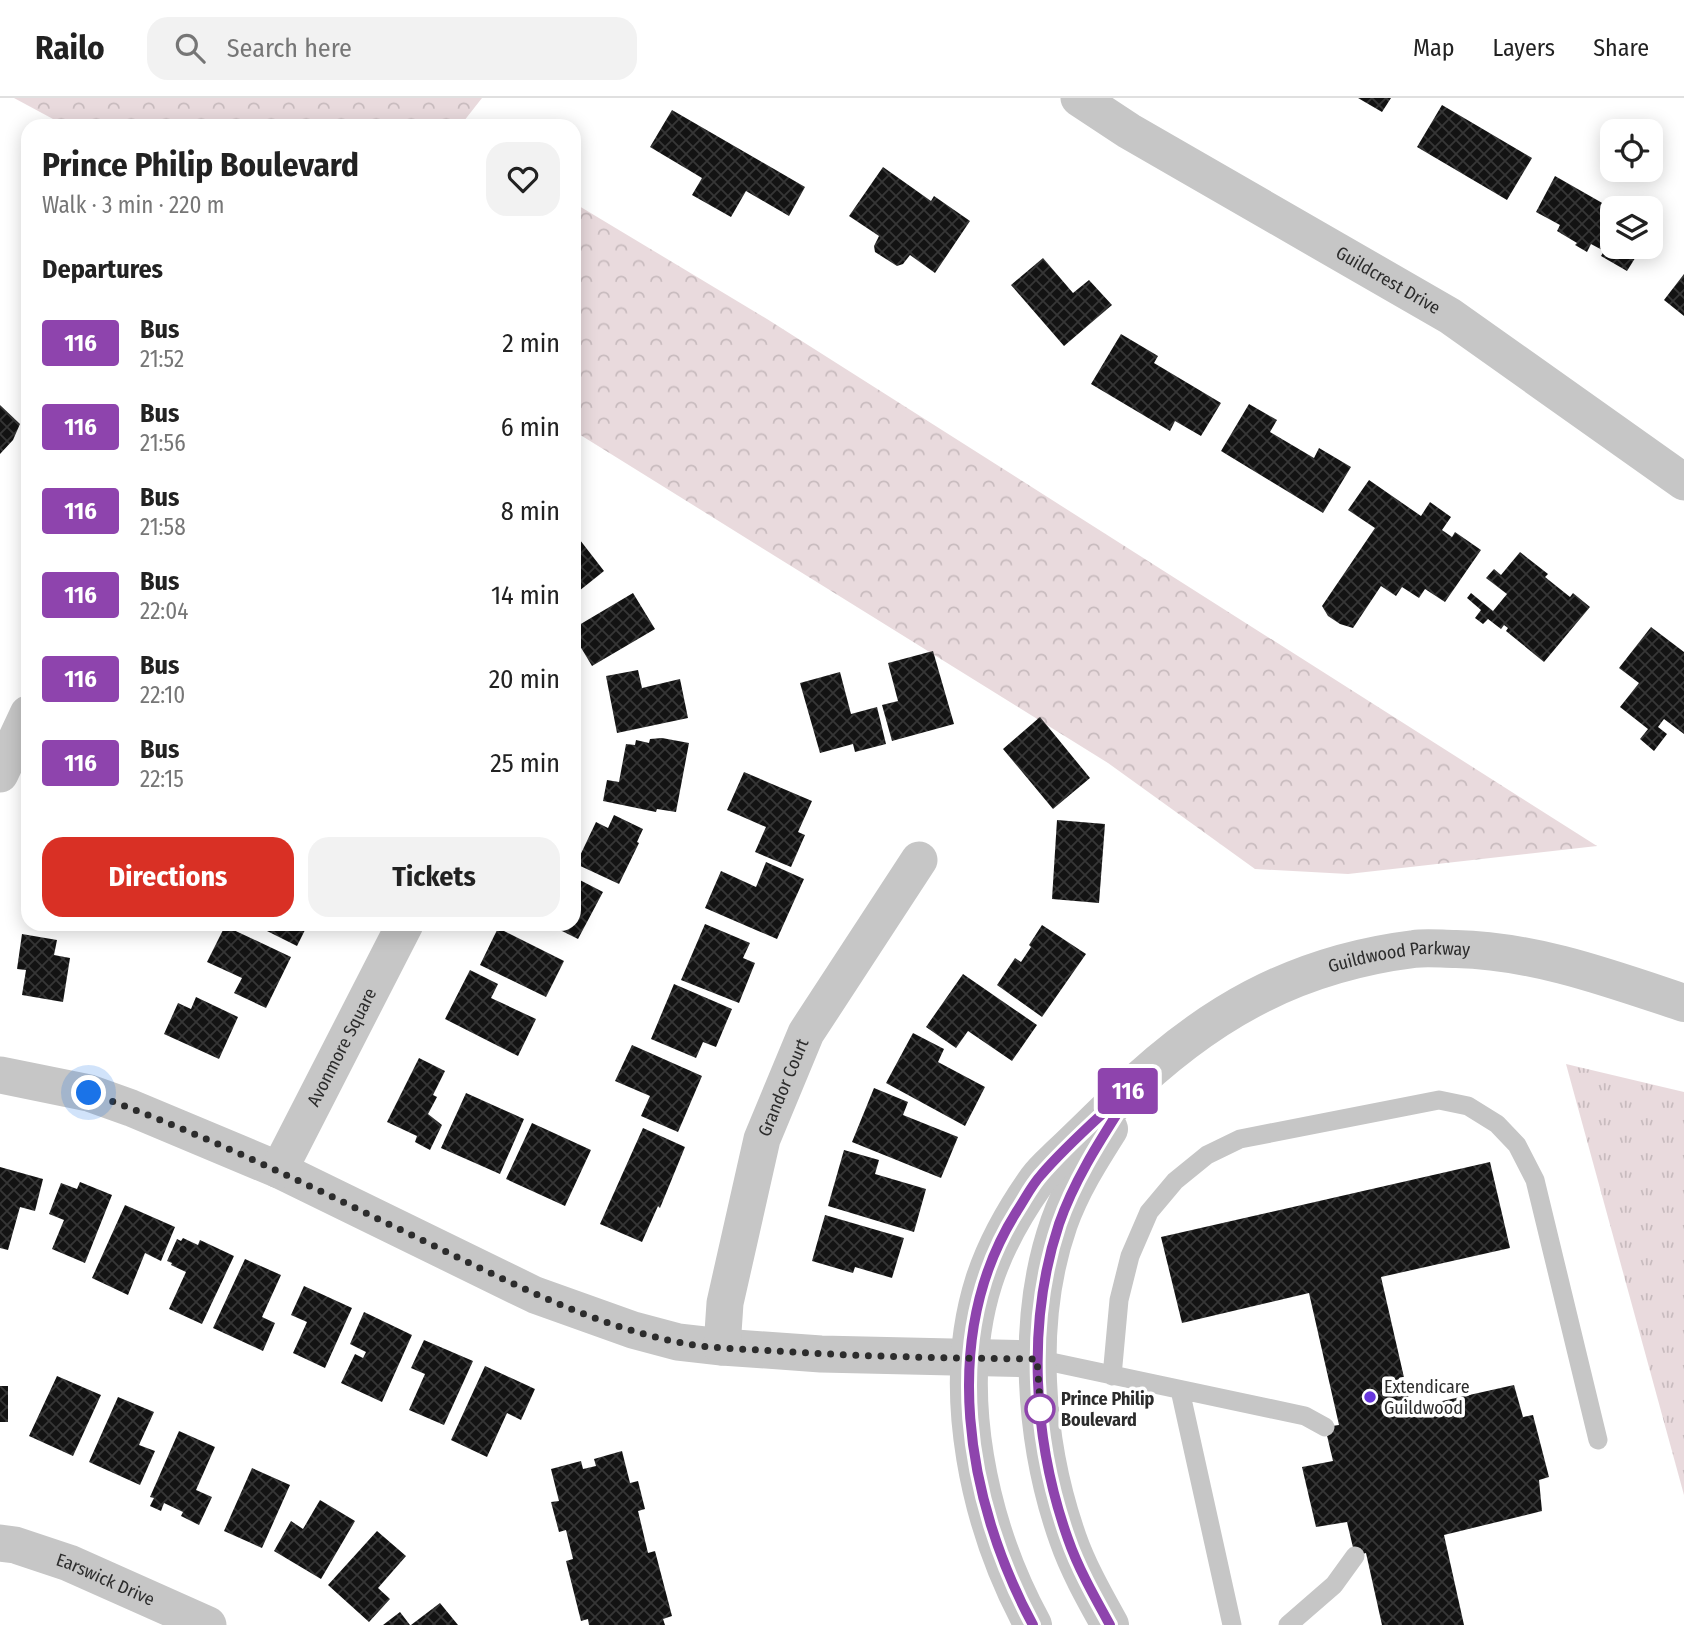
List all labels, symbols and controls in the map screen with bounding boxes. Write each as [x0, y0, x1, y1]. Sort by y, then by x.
search box [147, 17, 637, 80]
text: Railo [35, 28, 105, 68]
icon: search [171, 29, 209, 67]
text: Search here [227, 33, 352, 64]
text: Map [1413, 34, 1455, 62]
text: Layers [1493, 34, 1555, 62]
text: Share [1593, 34, 1649, 62]
map controls [1600, 119, 1663, 259]
button: locate [1600, 119, 1663, 182]
button: heart [486, 142, 560, 216]
text: Prince Philip Boulevard [42, 145, 359, 185]
text: Walk · 3 min · 220 m [42, 191, 224, 219]
button: layers [1600, 196, 1663, 259]
street label: Guildcrest Drive [1332, 242, 1444, 319]
text: Departures [42, 254, 163, 285]
text: Bus [140, 314, 179, 345]
text: 2 min [502, 328, 560, 359]
text: 116 [64, 329, 97, 357]
text: 21:52 [140, 345, 184, 373]
text: Bus [140, 398, 179, 429]
text: 6 min [501, 412, 560, 443]
text: 116 [64, 413, 97, 441]
text: 21:56 [140, 429, 186, 457]
text: Bus [140, 482, 179, 513]
text: 8 min [501, 496, 560, 527]
text: 116 [64, 497, 97, 525]
text: 21:58 [140, 513, 186, 541]
text: Bus [140, 566, 179, 597]
text: 14 min [491, 580, 560, 611]
text: 116 [64, 581, 97, 609]
text: 22:04 [140, 597, 188, 625]
text: Bus [140, 650, 179, 681]
text: 20 min [489, 664, 560, 695]
text: 116 [64, 665, 97, 693]
text: 22:10 [140, 681, 185, 709]
text: Bus [140, 734, 179, 765]
text: 25 min [490, 748, 560, 779]
text: 116 [64, 749, 97, 777]
text: 22:15 [140, 765, 184, 793]
button: Directions [42, 837, 294, 917]
button: Tickets [308, 837, 560, 917]
street label: Guildwood Parkway [1325, 937, 1471, 978]
street label: Avonmore Square [302, 984, 381, 1110]
street label: Grandor Court [753, 1035, 814, 1140]
line badge: 116 [1088, 1068, 1168, 1114]
your location [71, 1075, 106, 1110]
text: 116 [1112, 1077, 1144, 1105]
place label: Extendicare Guildwood [1384, 1376, 1470, 1419]
place label: Prince Philip Boulevard [1061, 1388, 1155, 1431]
marker: Extendicare Guildwood [1362, 1389, 1378, 1405]
marker: Prince Philip Boulevard [1025, 1394, 1055, 1424]
street label: Earswick Drive [53, 1549, 158, 1611]

